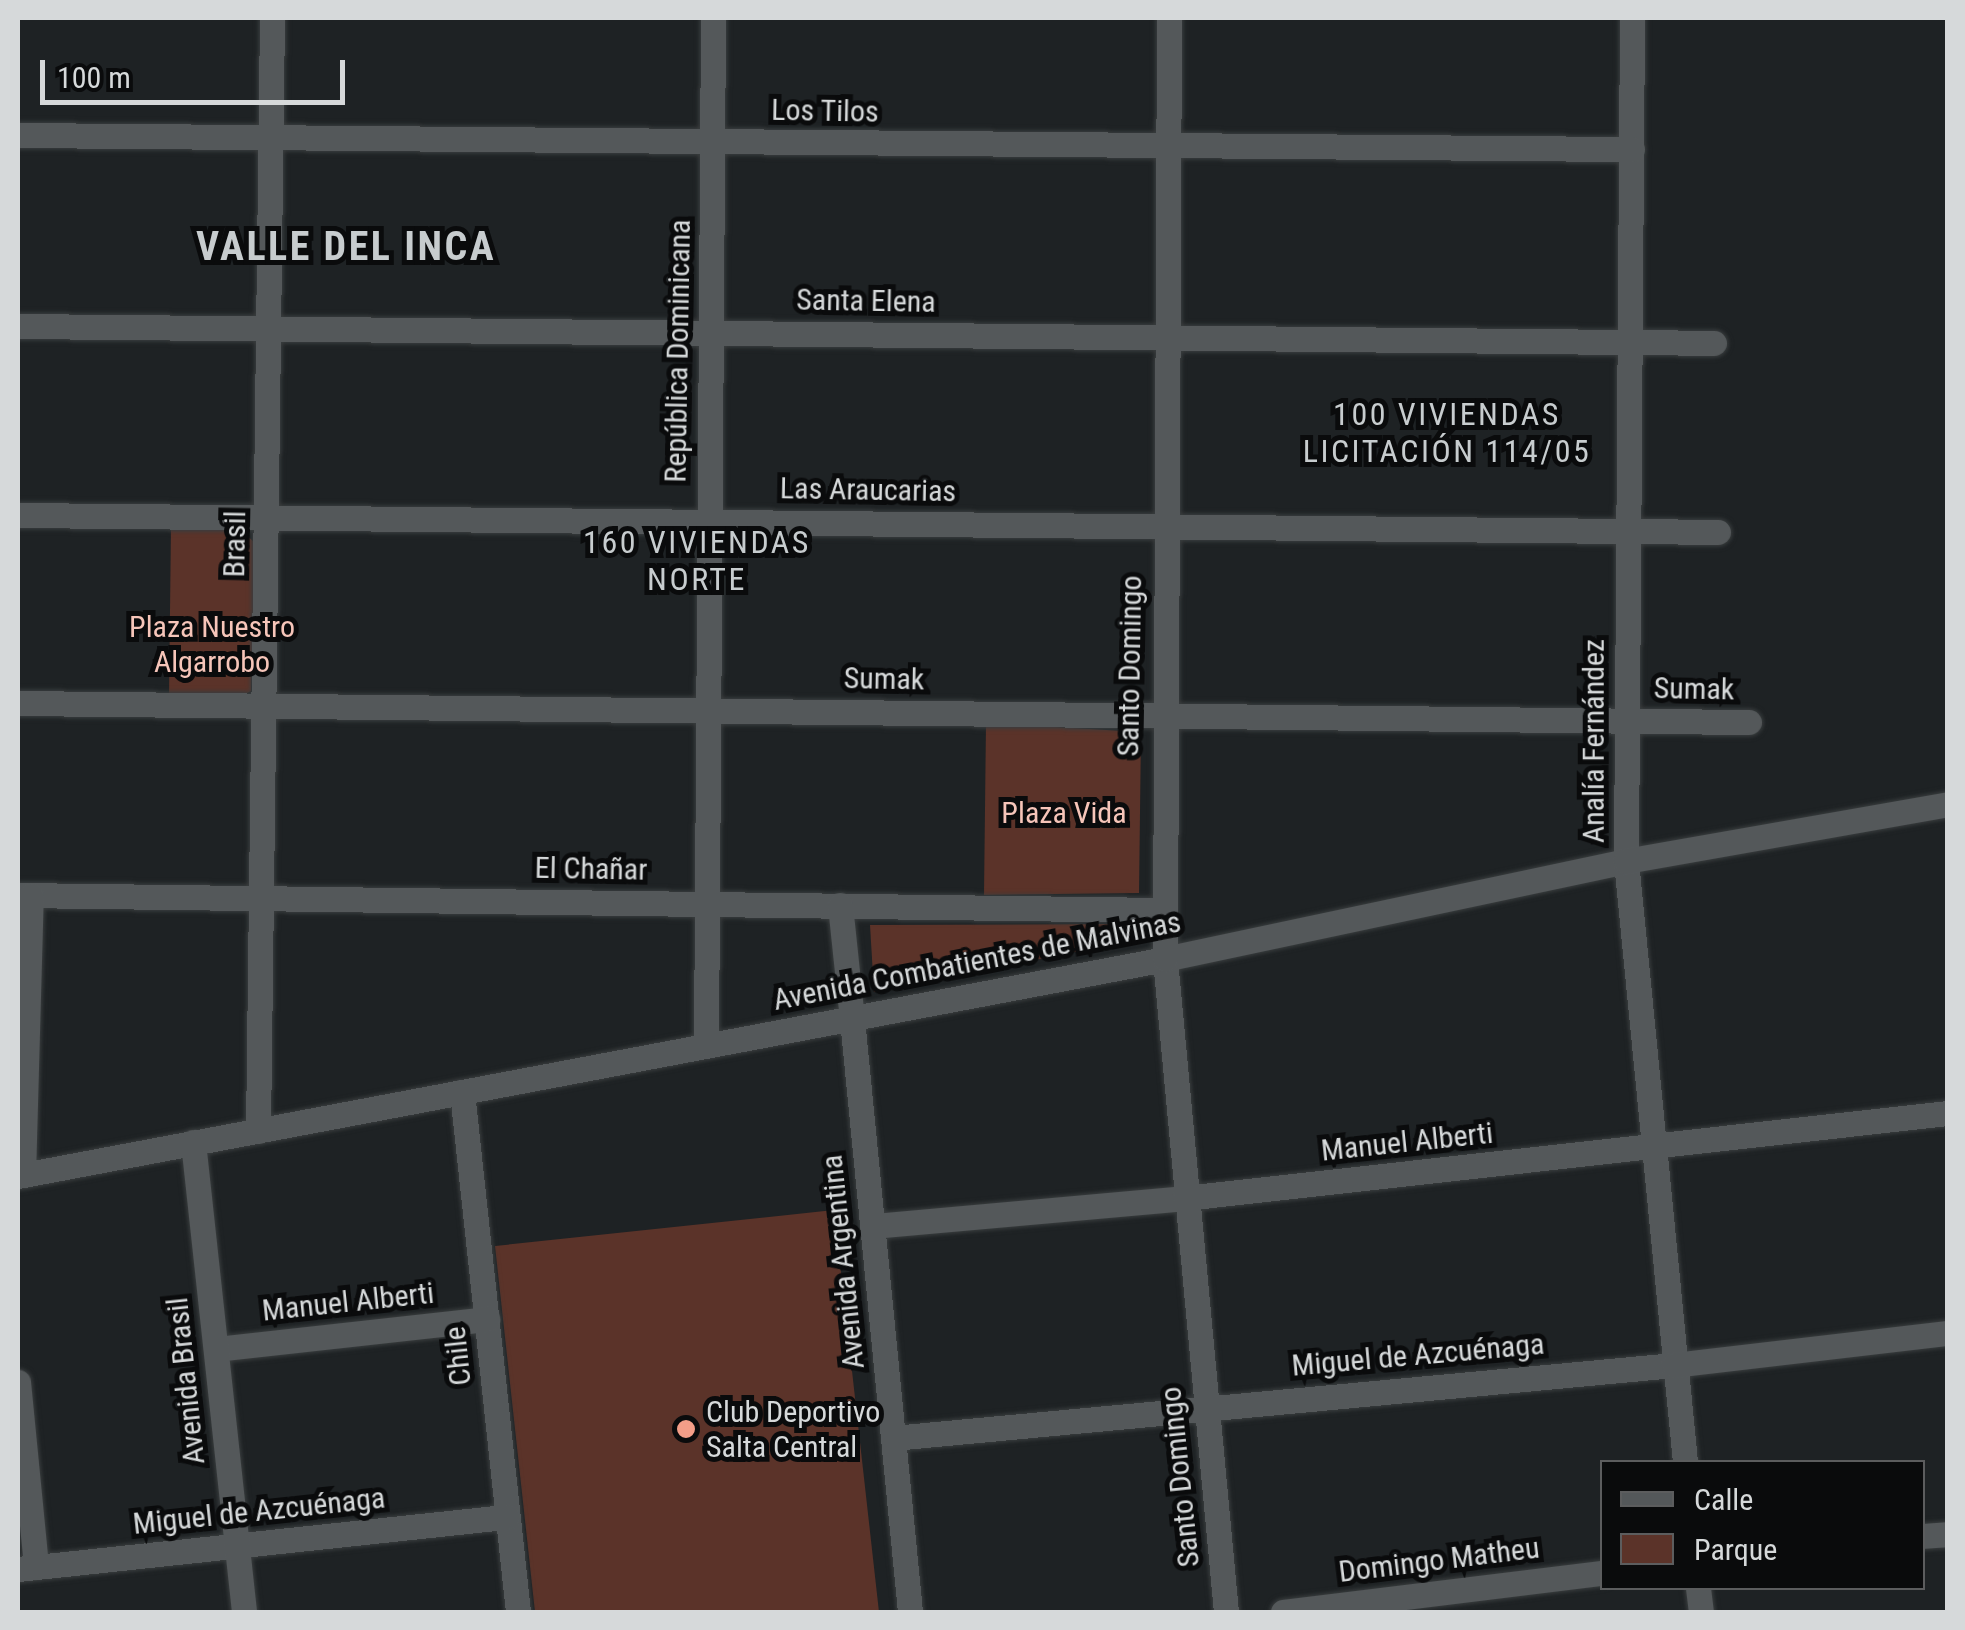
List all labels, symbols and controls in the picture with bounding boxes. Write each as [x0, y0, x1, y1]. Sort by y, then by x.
scale bar [45, 40, 350, 102]
text: 100 m [57, 60, 131, 95]
street label: Los Tilos [771, 92, 879, 130]
street label: República Dominicana [658, 219, 698, 483]
district label: VALLE DEL INCA [196, 223, 496, 271]
street label: Santa Elena [796, 282, 936, 320]
district label: 100 VIVIENDAS LICITACIÓN 114/05 [1303, 396, 1591, 471]
street label: Las Araucarias [780, 470, 956, 510]
street label: Brasil [216, 510, 254, 578]
district label: 160 VIVIENDAS NORTE [583, 524, 811, 599]
street label: Santo Domingo [1110, 575, 1150, 757]
park label: Plaza Nuestro Algarrobo [129, 609, 295, 680]
street label: Analía Fernández [1576, 639, 1612, 843]
street label: Sumak [843, 660, 925, 698]
street label: Sumak [1653, 670, 1735, 708]
park label: Plaza Vida [1001, 795, 1127, 831]
street label: El Chañar [534, 850, 648, 888]
street label: Avenida Combatientes de Malvinas [770, 904, 1184, 1018]
street label: Manuel Alberti [1319, 1115, 1495, 1169]
street label: Avenida Argentina [814, 1153, 872, 1371]
street label: Manuel Alberti [260, 1275, 436, 1329]
street label: Avenida Brasil [159, 1296, 213, 1466]
street label: Chile [437, 1325, 479, 1387]
street label: Miguel de Azcuénaga [1290, 1326, 1546, 1384]
street label: Santo Domingo [1153, 1385, 1207, 1569]
place label: Club Deportivo Salta Central [706, 1394, 880, 1464]
marker: Club Deportivo Salta Central [675, 1418, 697, 1440]
legend [1600, 1460, 1925, 1590]
street label: Miguel de Azcuénaga [131, 1480, 387, 1542]
text: Calle [1694, 1482, 1753, 1517]
street label: Domingo Matheu [1337, 1530, 1541, 1590]
text: Parque [1694, 1532, 1777, 1567]

